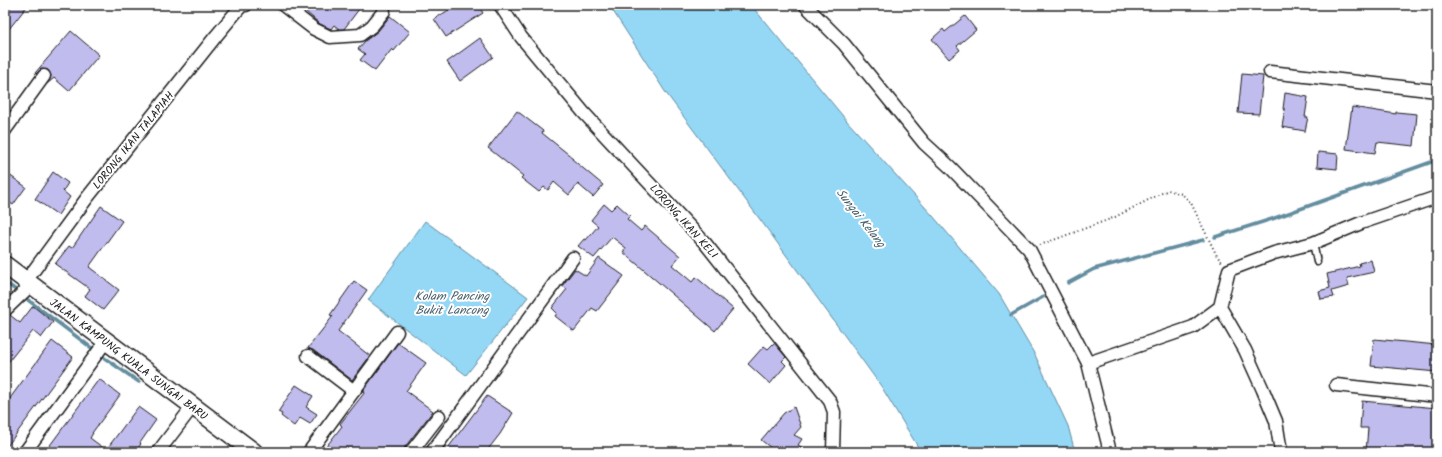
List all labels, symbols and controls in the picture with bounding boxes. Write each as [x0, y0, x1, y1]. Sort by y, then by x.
street label: LORONG IKAN TALAPIAH [88, 88, 179, 194]
street label: LORONG IKAN KELI [645, 180, 722, 263]
water label: Sungai Kelang [831, 185, 891, 253]
water label: Kolam Pancing Bukit Lancong [415, 287, 490, 320]
street label: JALAN KAMPUNG KUALA SUNGAI BARU [45, 294, 212, 426]

